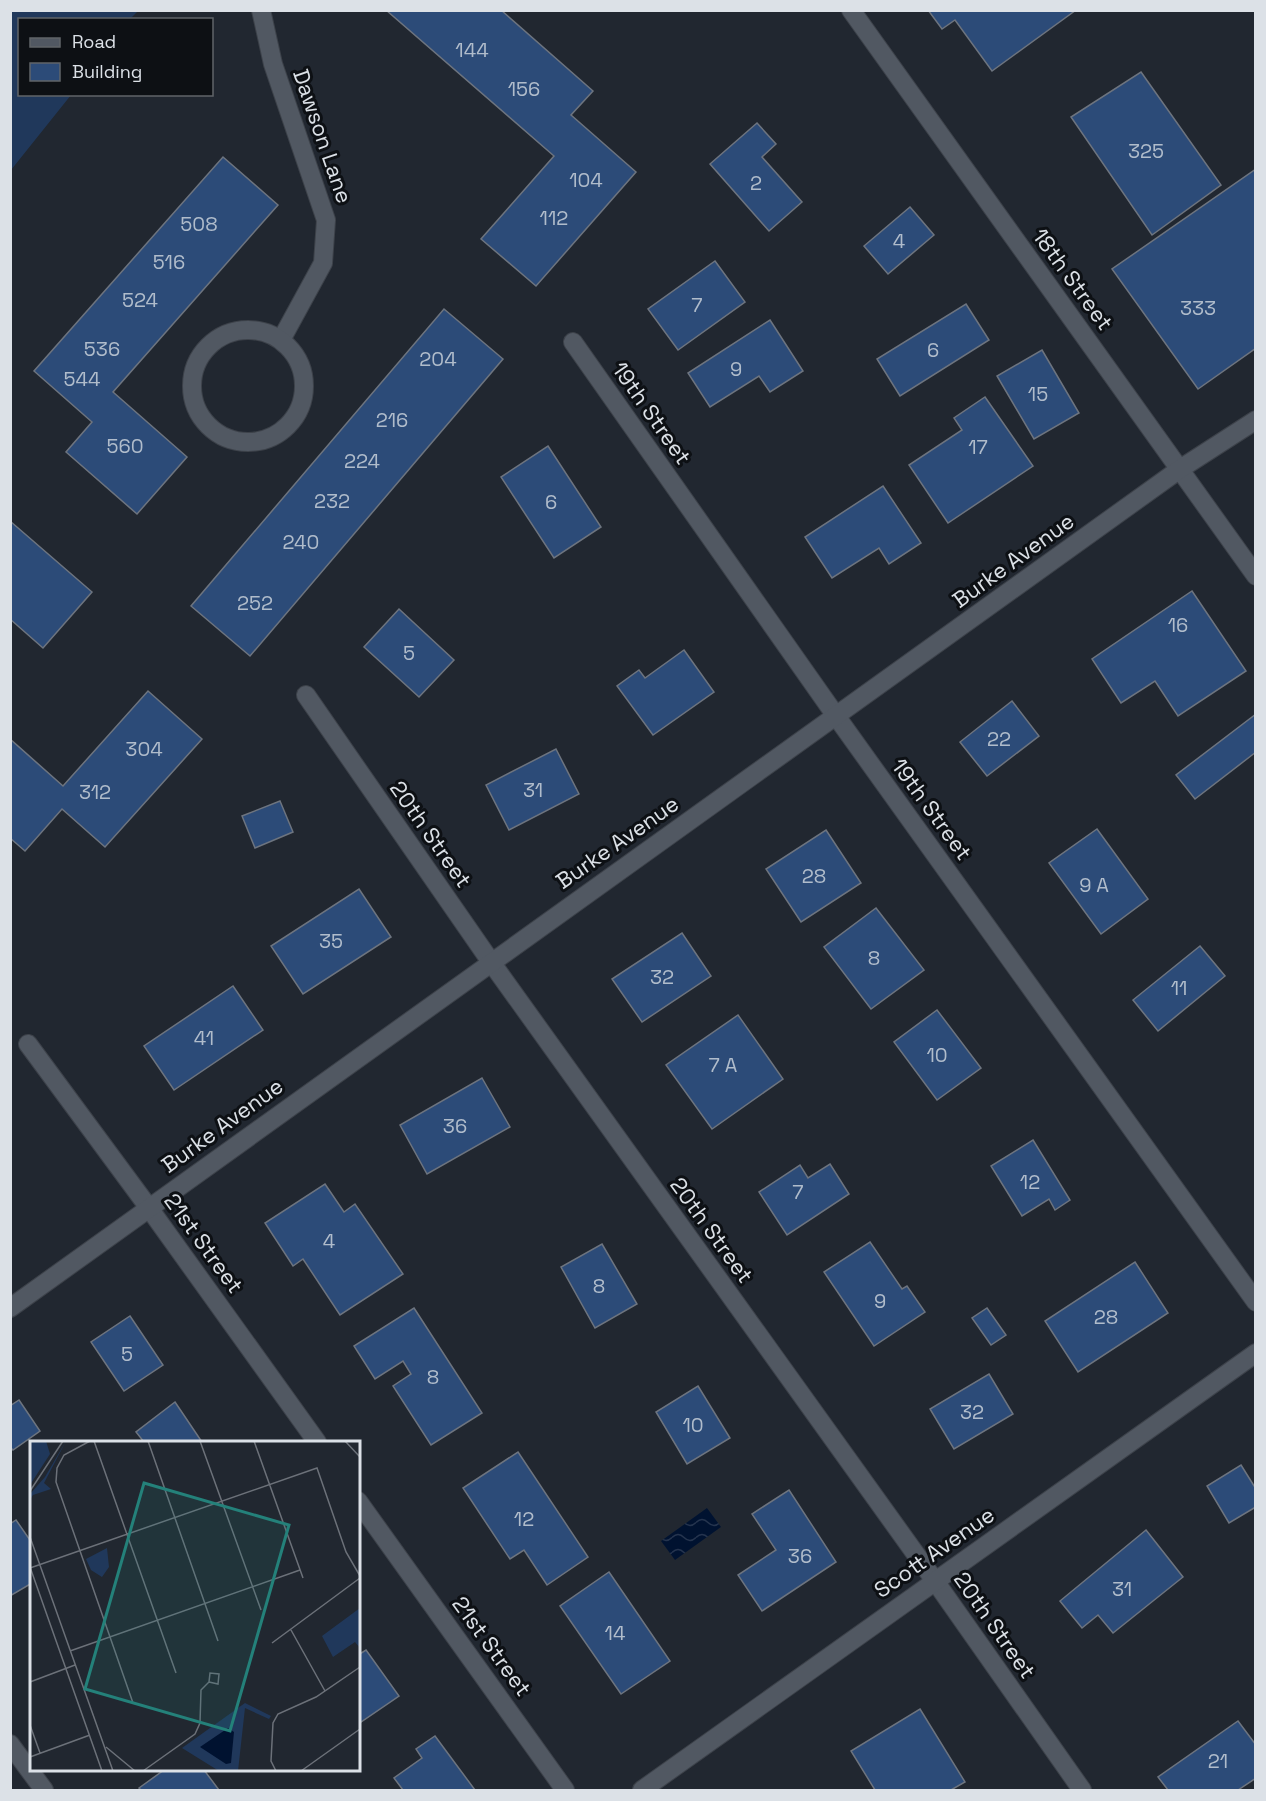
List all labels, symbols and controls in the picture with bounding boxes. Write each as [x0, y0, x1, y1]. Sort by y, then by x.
legend [18, 18, 213, 96]
text: Road [72, 30, 116, 53]
house number: 144 [455, 37, 489, 63]
text: Building [72, 60, 142, 83]
street label: Dawson Lane [287, 65, 359, 207]
house number: 156 [508, 76, 540, 102]
house number: 325 [1128, 138, 1164, 164]
house number: 104 [569, 167, 603, 193]
house number: 2 [750, 170, 762, 196]
house number: 112 [540, 205, 568, 231]
house number: 508 [180, 211, 218, 237]
street label: 18th Street [1027, 222, 1119, 336]
house number: 4 [893, 228, 905, 254]
house number: 516 [153, 249, 185, 275]
house number: 524 [122, 287, 158, 313]
house number: 7 [691, 292, 703, 318]
house number: 333 [1180, 295, 1216, 321]
house number: 536 [84, 336, 120, 362]
house number: 6 [927, 337, 939, 363]
house number: 204 [419, 346, 457, 372]
street label: 19th Street [606, 356, 698, 470]
house number: 9 [730, 356, 742, 382]
house number: 544 [64, 366, 100, 392]
house number: 15 [1028, 381, 1048, 407]
house number: 216 [376, 407, 408, 433]
house number: 560 [106, 433, 144, 459]
house number: 17 [968, 434, 988, 460]
house number: 224 [344, 448, 380, 474]
house number: 232 [314, 488, 350, 514]
house number: 6 [545, 489, 557, 515]
street label: Burke Avenue [947, 506, 1079, 614]
house number: 240 [283, 529, 319, 555]
house number: 252 [237, 590, 273, 616]
house number: 16 [1168, 612, 1188, 638]
house number: 5 [403, 640, 415, 666]
house number: 22 [987, 726, 1011, 752]
house number: 304 [125, 736, 163, 762]
street label: 19th Street [886, 753, 978, 865]
street label: 20th Street [384, 775, 478, 893]
house number: 31 [523, 777, 543, 803]
house number: 312 [79, 779, 111, 805]
street label: Burke Avenue [550, 789, 684, 895]
house number: 28 [802, 863, 826, 889]
house number: 9 A [1079, 872, 1109, 898]
house number: 35 [319, 928, 343, 954]
house number: 8 [868, 945, 880, 971]
house number: 32 [650, 964, 674, 990]
house number: 11 [1171, 975, 1187, 1001]
house number: 41 [194, 1025, 214, 1051]
house number: 10 [926, 1042, 948, 1068]
house number: 7 A [709, 1052, 738, 1078]
street label: Burke Avenue [156, 1071, 288, 1179]
house number: 36 [443, 1113, 467, 1139]
house number: 12 [1020, 1169, 1040, 1195]
street label: 20th Street [664, 1172, 760, 1288]
house number: 7 [792, 1179, 804, 1205]
street label: 21st Street [158, 1188, 250, 1298]
house number: 4 [323, 1228, 335, 1254]
house number: 8 [593, 1273, 605, 1299]
house number: 9 [874, 1288, 886, 1314]
house number: 28 [1094, 1304, 1118, 1330]
house number: 5 [121, 1341, 133, 1367]
house number: 8 [427, 1364, 439, 1390]
house number: 32 [960, 1399, 984, 1425]
house number: 10 [682, 1412, 704, 1438]
inset map [30, 1441, 360, 1771]
street label: Scott Avenue [868, 1500, 1000, 1604]
house number: 12 [514, 1506, 534, 1532]
house number: 36 [788, 1543, 812, 1569]
street label: 20th Street [948, 1566, 1042, 1684]
house number: 31 [1112, 1576, 1132, 1602]
street label: 21st Street [446, 1591, 538, 1701]
house number: 14 [605, 1620, 625, 1646]
house number: 21 [1208, 1748, 1228, 1774]

